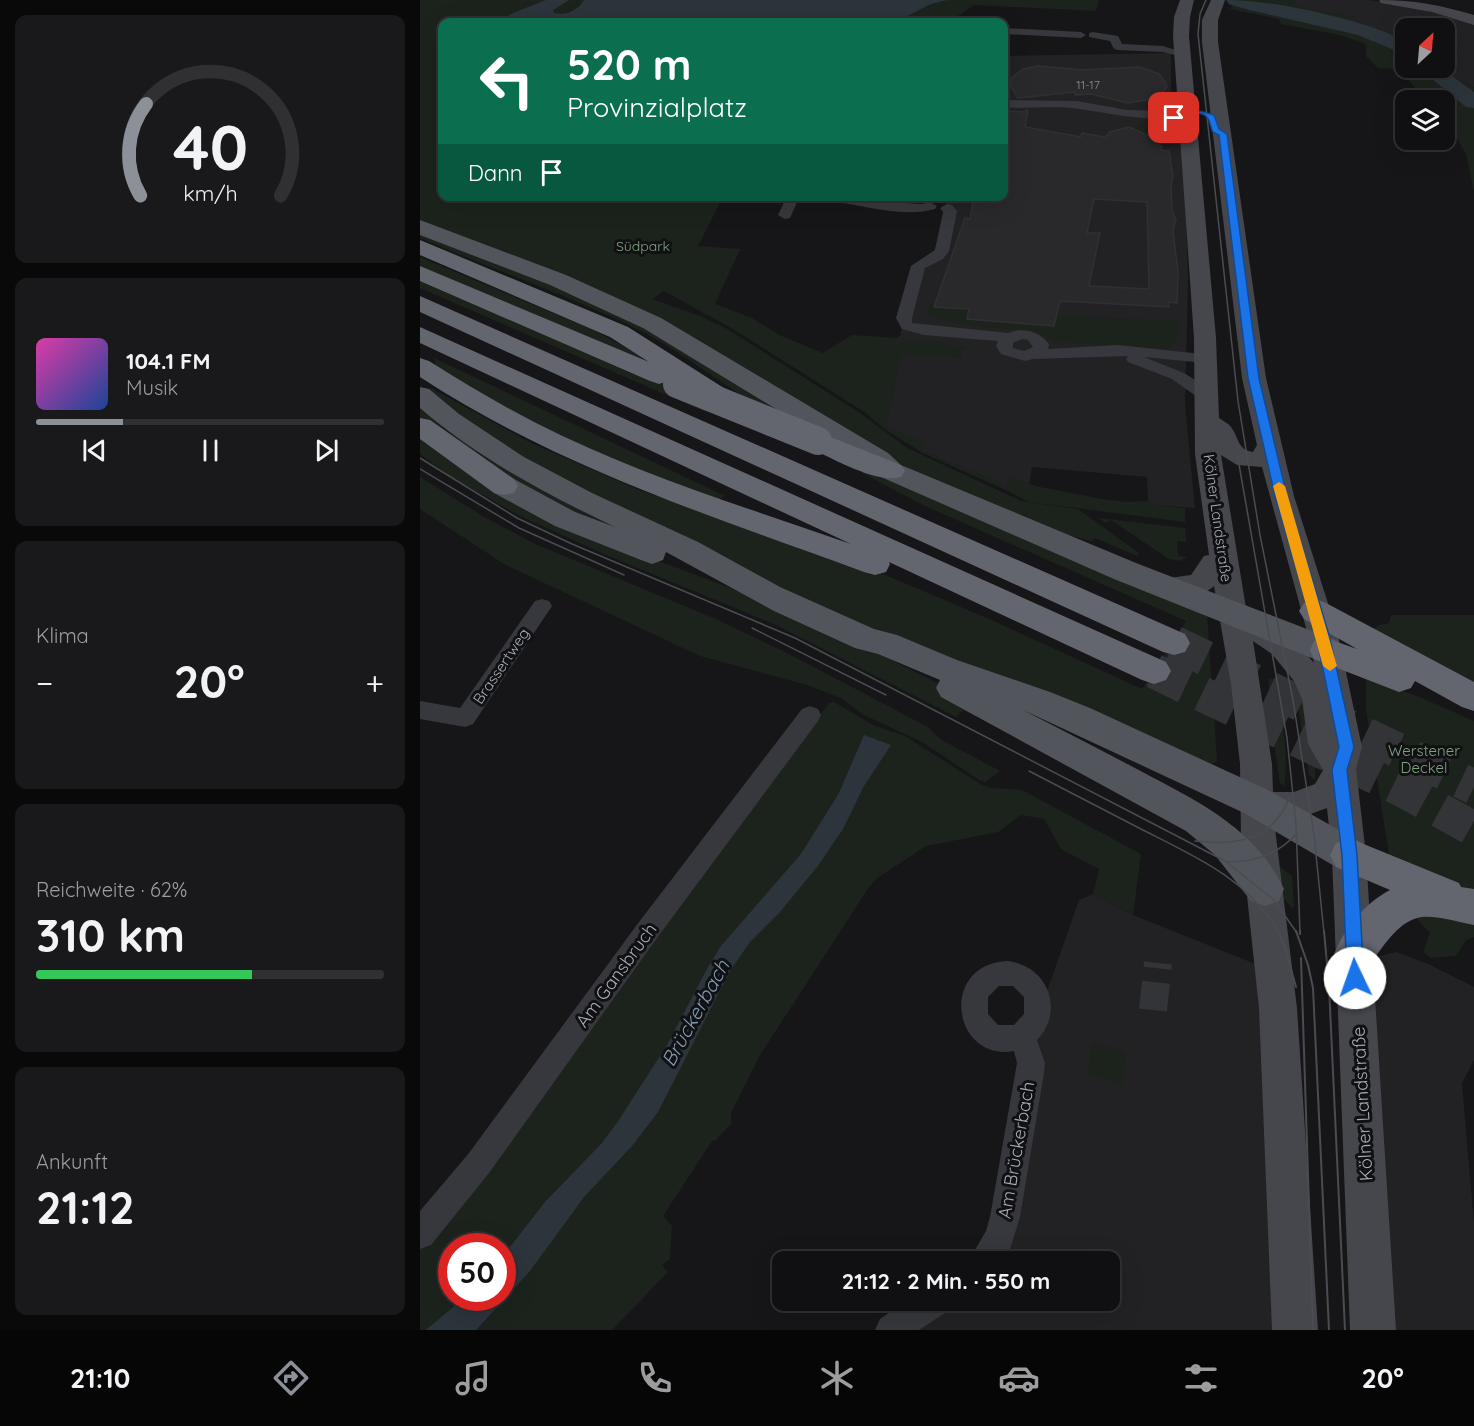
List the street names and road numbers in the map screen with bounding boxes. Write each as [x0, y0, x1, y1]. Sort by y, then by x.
street label: Kölner Landstraße [1200, 453, 1236, 583]
street label: Brassertweg [469, 624, 533, 708]
street label: Am Gansbruch [571, 918, 661, 1032]
street label: Kölner Landstraße [1346, 1026, 1378, 1182]
street label: Am Brückerbach [993, 1080, 1039, 1220]

